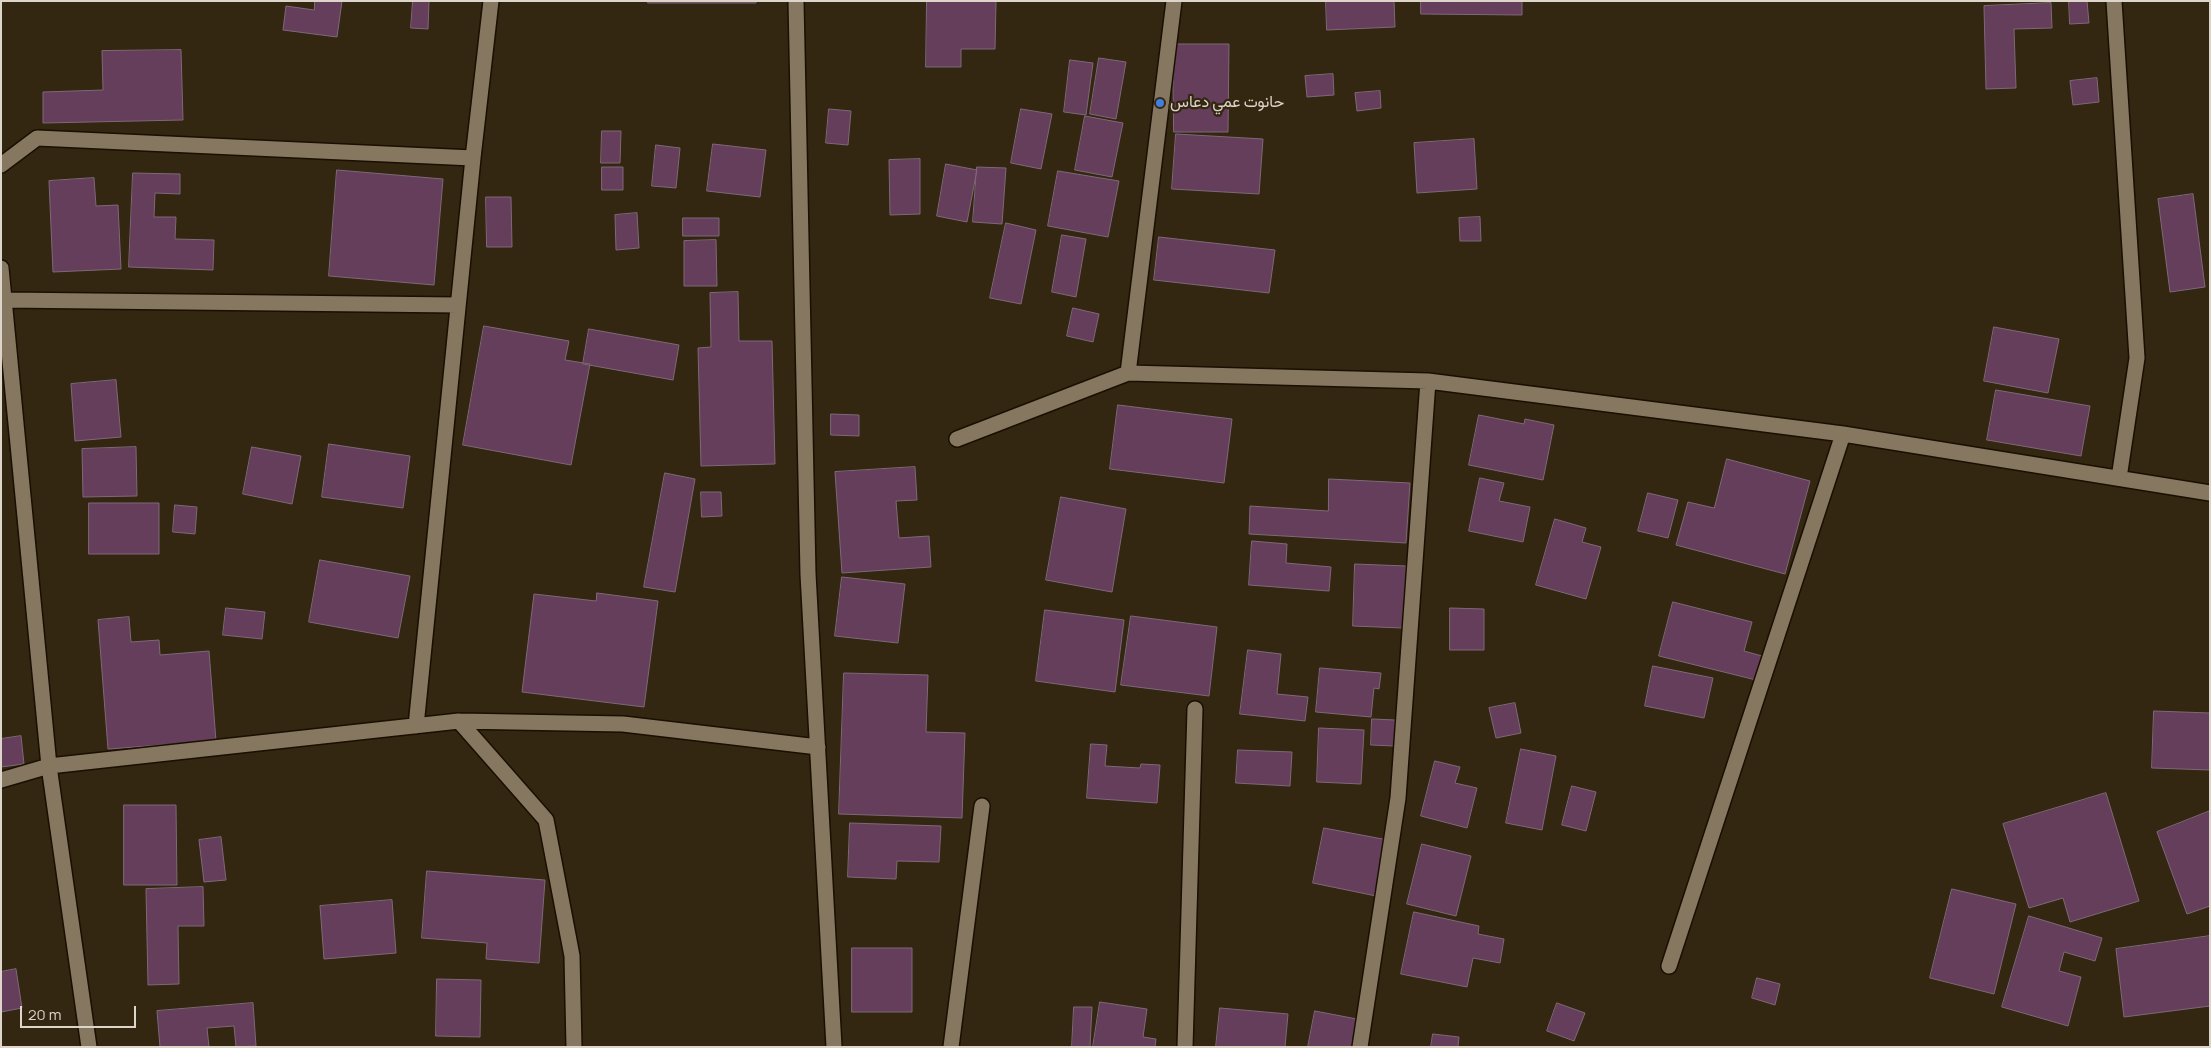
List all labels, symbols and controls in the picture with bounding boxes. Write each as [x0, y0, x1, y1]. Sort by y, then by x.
place label: حانوت عمي دعاس [1170, 93, 1284, 113]
marker: حانوت عمي دعاس [1154, 97, 1166, 109]
scale bar [22, 996, 139, 1028]
text: 20 m [28, 1004, 61, 1025]

